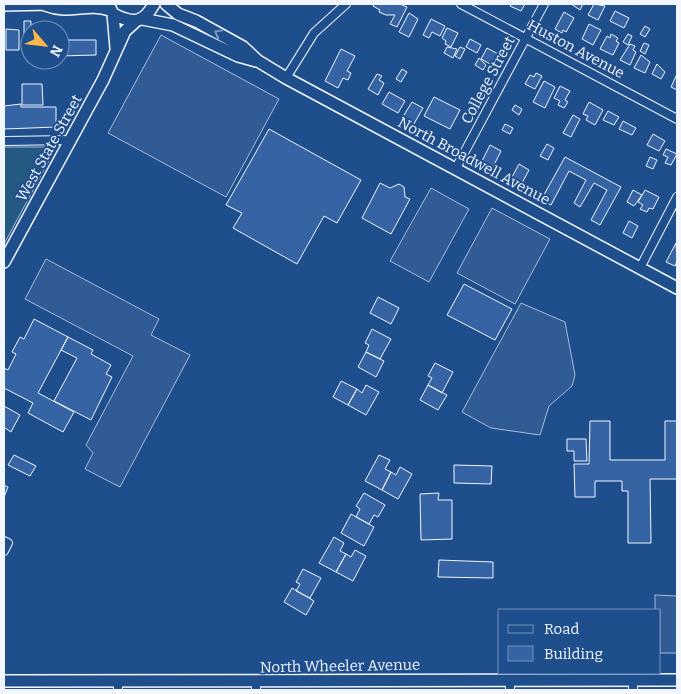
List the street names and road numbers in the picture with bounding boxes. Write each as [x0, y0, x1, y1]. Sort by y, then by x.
street label: Huston Avenue [524, 16, 628, 82]
street label: College Street [457, 33, 519, 127]
street label: West State Street [12, 91, 86, 204]
street label: North Broadwell Avenue [395, 113, 553, 209]
street label: North Wheeler Avenue [260, 656, 420, 676]

